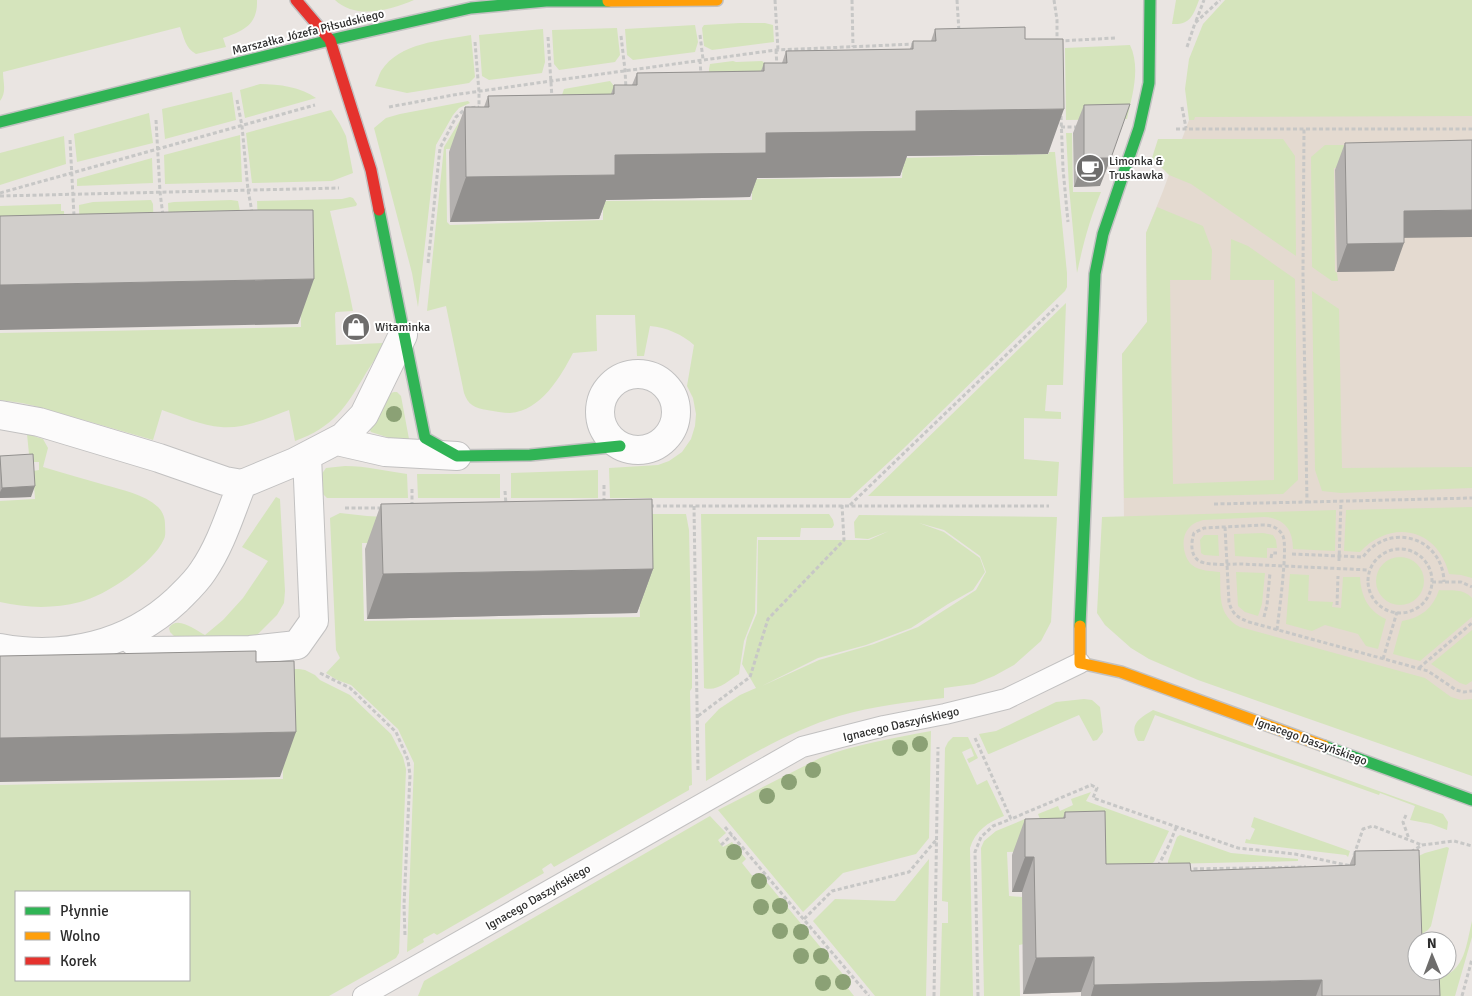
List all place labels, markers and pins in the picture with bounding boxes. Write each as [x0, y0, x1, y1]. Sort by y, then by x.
cafe icon: Limonka & Truskawka [1075, 153, 1105, 183]
place label: Limonka & Truskawka [1109, 154, 1163, 183]
shop icon: Witaminka [341, 312, 371, 342]
place label: Witaminka [375, 320, 430, 335]

